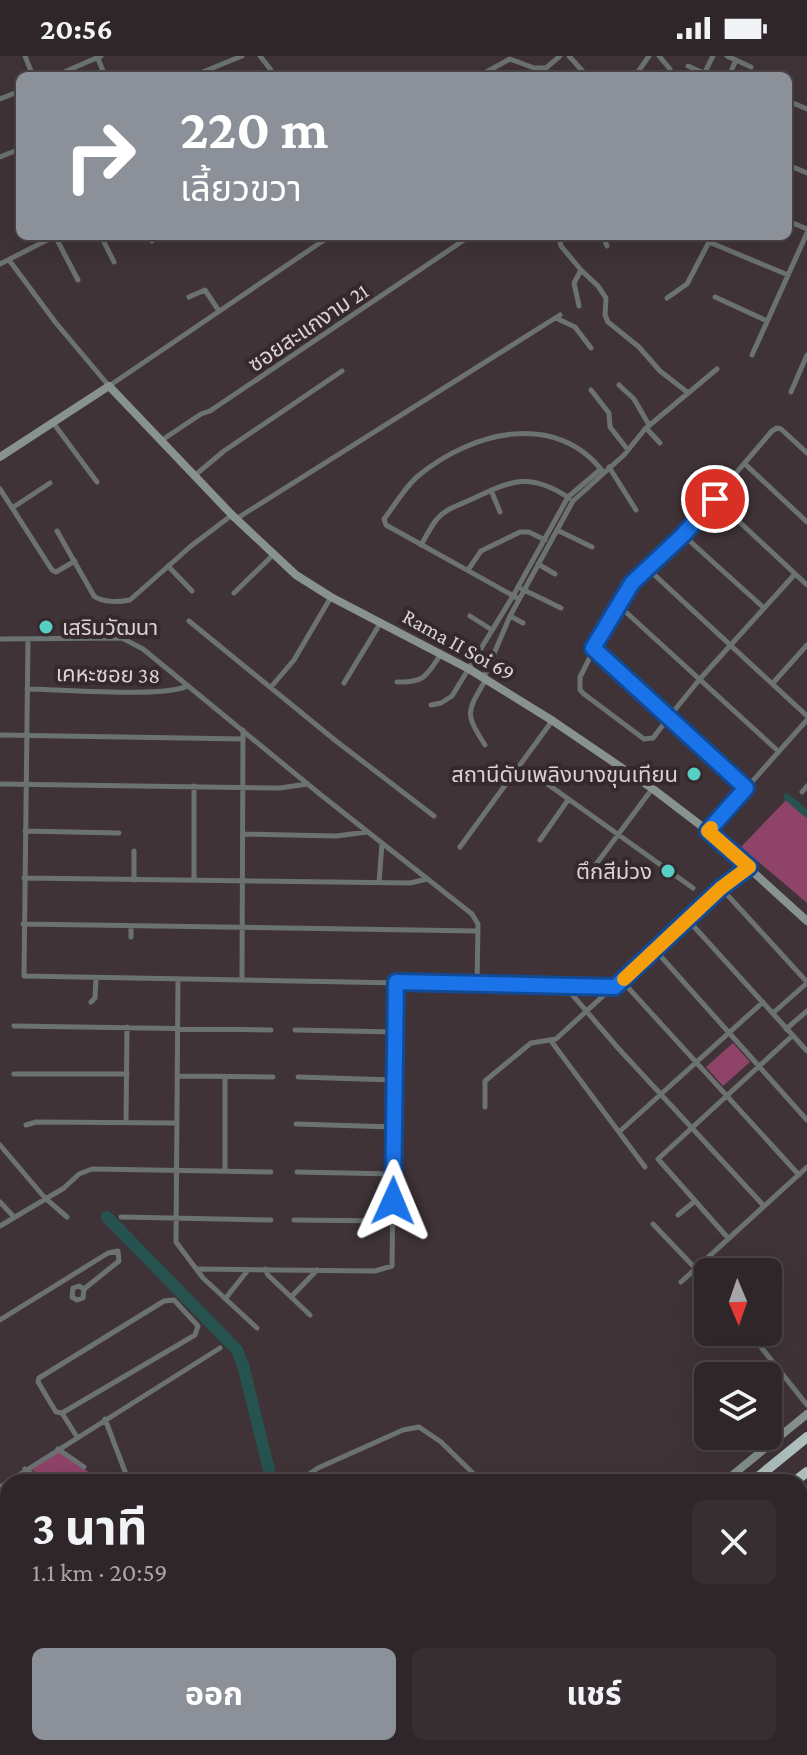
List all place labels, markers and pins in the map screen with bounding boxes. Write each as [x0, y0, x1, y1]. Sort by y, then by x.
pin [681, 465, 749, 533]
place label: เสริมวัฒนา [62, 615, 158, 640]
marker: เสริมวัฒนา [37, 618, 55, 636]
place label: สถานีดับเพลิงบางขุนเทียน [451, 762, 678, 788]
marker: สถานีดับเพลิงบางขุนเทียน [685, 765, 703, 783]
place label: ตึกสีม่วง [576, 859, 652, 884]
marker: ตึกสีม่วง [659, 862, 677, 880]

